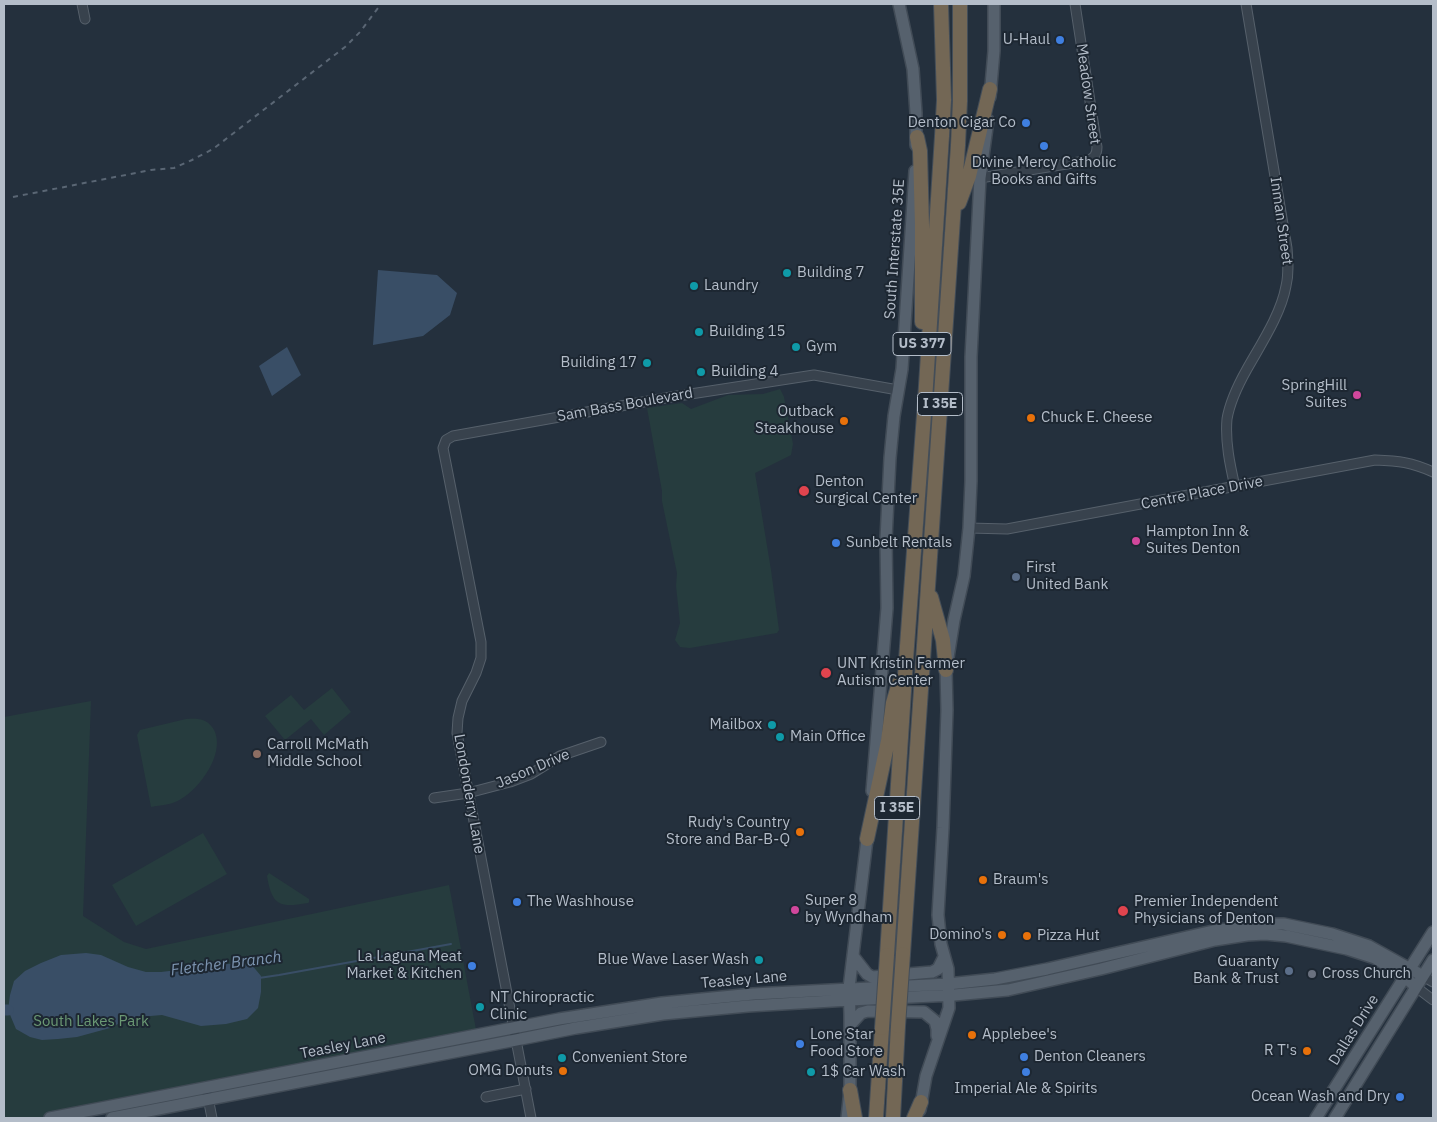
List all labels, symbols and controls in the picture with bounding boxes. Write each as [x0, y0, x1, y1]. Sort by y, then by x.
place label: U-Haul [1003, 31, 1050, 49]
marker: U-Haul [1054, 34, 1066, 46]
street label: Meadow Street [1072, 42, 1104, 146]
place label: Denton Cigar Co [908, 114, 1016, 132]
marker: Denton Cigar Co [1020, 117, 1032, 129]
marker: Divine Mercy Catholic Books and Gifts [1038, 140, 1050, 152]
place label: Divine Mercy Catholic Books and Gifts [972, 154, 1116, 189]
street label: Inman Street [1266, 176, 1296, 266]
street label: South Interstate 35E [881, 178, 909, 320]
place label: Building 7 [797, 264, 865, 282]
marker: Building 7 [781, 267, 793, 279]
place label: Laundry [704, 277, 758, 295]
marker: Laundry [688, 280, 700, 292]
place label: Building 15 [709, 323, 786, 341]
marker: Building 15 [693, 326, 705, 338]
road number: US 377 [893, 332, 951, 356]
place label: Gym [806, 338, 837, 356]
marker: Gym [790, 341, 802, 353]
place label: Building 17 [560, 354, 637, 372]
marker: Building 17 [641, 357, 653, 369]
place label: Building 4 [711, 363, 779, 381]
marker: Building 4 [695, 366, 707, 378]
place label: SpringHill Suites [1281, 377, 1347, 412]
street label: Sam Bass Boulevard [556, 384, 694, 426]
marker: SpringHill Suites [1351, 389, 1363, 401]
road number: I 35E [918, 392, 962, 416]
place label: Outback Steakhouse [755, 403, 834, 438]
place label: Chuck E. Cheese [1041, 409, 1153, 427]
marker: Chuck E. Cheese [1025, 412, 1037, 424]
marker: Outback Steakhouse [838, 415, 850, 427]
street label: Centre Place Drive [1140, 472, 1264, 514]
place label: Denton Surgical Center [815, 473, 917, 508]
marker: Denton Surgical Center [797, 484, 811, 498]
place label: Hampton Inn & Suites Denton [1146, 523, 1249, 558]
place label: Sunbelt Rentals [846, 534, 952, 552]
marker: Hampton Inn & Suites Denton [1130, 535, 1142, 547]
marker: Sunbelt Rentals [830, 537, 842, 549]
place label: First United Bank [1026, 559, 1108, 594]
marker: First United Bank [1010, 571, 1022, 583]
place label: UNT Kristin Farmer Autism Center [837, 655, 965, 690]
marker: UNT Kristin Farmer Autism Center [819, 666, 833, 680]
place label: Mailbox [709, 716, 762, 734]
marker: Mailbox [766, 719, 778, 731]
place label: Main Office [790, 728, 866, 746]
marker: Main Office [774, 731, 786, 743]
street label: Londonderry Lane [450, 733, 488, 855]
place label: Carroll McMath Middle School [267, 736, 369, 771]
street label: Jason Drive [493, 745, 573, 793]
marker: Carroll McMath Middle School [251, 748, 263, 760]
road number: I 35E [874, 796, 920, 820]
place label: Rudy's Country Store and Bar-B-Q [666, 814, 790, 849]
marker: Rudy's Country Store and Bar-B-Q [794, 826, 806, 838]
place label: Braum's [993, 871, 1049, 889]
marker: Braum's [977, 874, 989, 886]
place label: Super 8 by Wyndham [805, 892, 892, 927]
place label: The Washhouse [527, 893, 634, 911]
place label: Premier Independent Physicians of Denton [1134, 893, 1278, 928]
marker: The Washhouse [511, 896, 523, 908]
marker: Super 8 by Wyndham [789, 904, 801, 916]
marker: Premier Independent Physicians of Denton [1116, 904, 1130, 918]
place label: Domino's [929, 926, 992, 944]
place label: Pizza Hut [1037, 927, 1100, 945]
marker: Domino's [996, 929, 1008, 941]
marker: Pizza Hut [1021, 930, 1033, 942]
water label: Fletcher Branch [169, 948, 283, 980]
place label: La Laguna Meat Market & Kitchen [346, 948, 462, 983]
place label: Blue Wave Laser Wash [598, 951, 749, 969]
place label: Guaranty Bank & Trust [1193, 953, 1279, 988]
marker: Blue Wave Laser Wash [753, 954, 765, 966]
marker: La Laguna Meat Market & Kitchen [466, 960, 478, 972]
marker: Guaranty Bank & Trust [1283, 965, 1295, 977]
place label: Cross Church [1322, 965, 1411, 983]
street label: Teasley Lane [700, 967, 788, 993]
marker: Cross Church [1306, 968, 1318, 980]
place label: NT Chiropractic Clinic [490, 989, 594, 1024]
street label: Dallas Drive [1325, 991, 1383, 1069]
marker: NT Chiropractic Clinic [474, 1001, 486, 1013]
park label: South Lakes Park [33, 1013, 149, 1031]
place label: Lone Star Food Store [810, 1026, 883, 1061]
place label: Applebee's [982, 1026, 1057, 1044]
street label: Teasley Lane [299, 1029, 387, 1063]
marker: Applebee's [966, 1029, 978, 1041]
marker: Lone Star Food Store [794, 1038, 806, 1050]
place label: R T's [1264, 1042, 1297, 1060]
marker: R T's [1301, 1045, 1313, 1057]
place label: Denton Cleaners [1034, 1048, 1146, 1066]
place label: Convenient Store [572, 1049, 687, 1067]
marker: Denton Cleaners [1018, 1051, 1030, 1063]
marker: Convenient Store [556, 1052, 568, 1064]
place label: OMG Donuts [468, 1062, 553, 1080]
place label: 1$ Car Wash [821, 1063, 906, 1081]
marker: OMG Donuts [557, 1065, 569, 1077]
marker: 1$ Car Wash [805, 1066, 817, 1078]
marker: Imperial Ale & Spirits [1020, 1066, 1032, 1078]
place label: Imperial Ale & Spirits [954, 1080, 1098, 1098]
place label: Ocean Wash and Dry [1251, 1088, 1390, 1106]
marker: Ocean Wash and Dry [1394, 1091, 1406, 1103]

